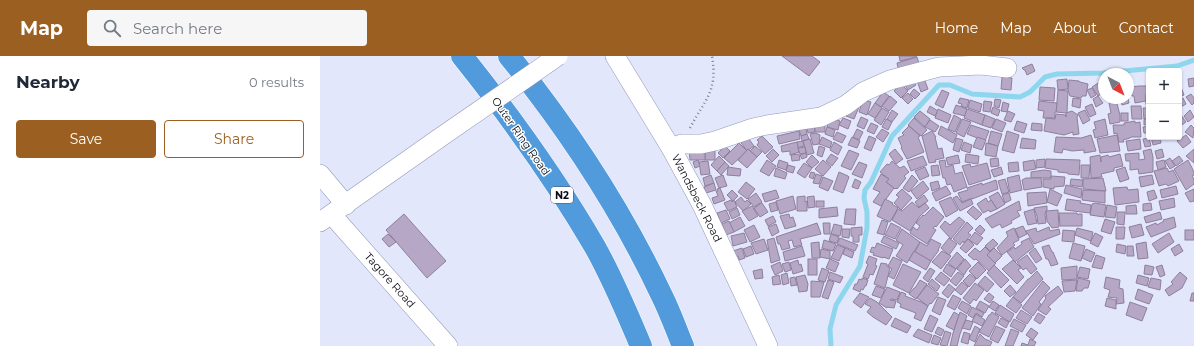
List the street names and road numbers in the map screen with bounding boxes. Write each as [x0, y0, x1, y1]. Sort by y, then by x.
street label: Outer Ring Road [489, 94, 553, 178]
street label: Wandsbeck Road [669, 152, 725, 244]
road number: N2 [551, 187, 573, 203]
street label: Tagore Road [362, 249, 418, 311]

